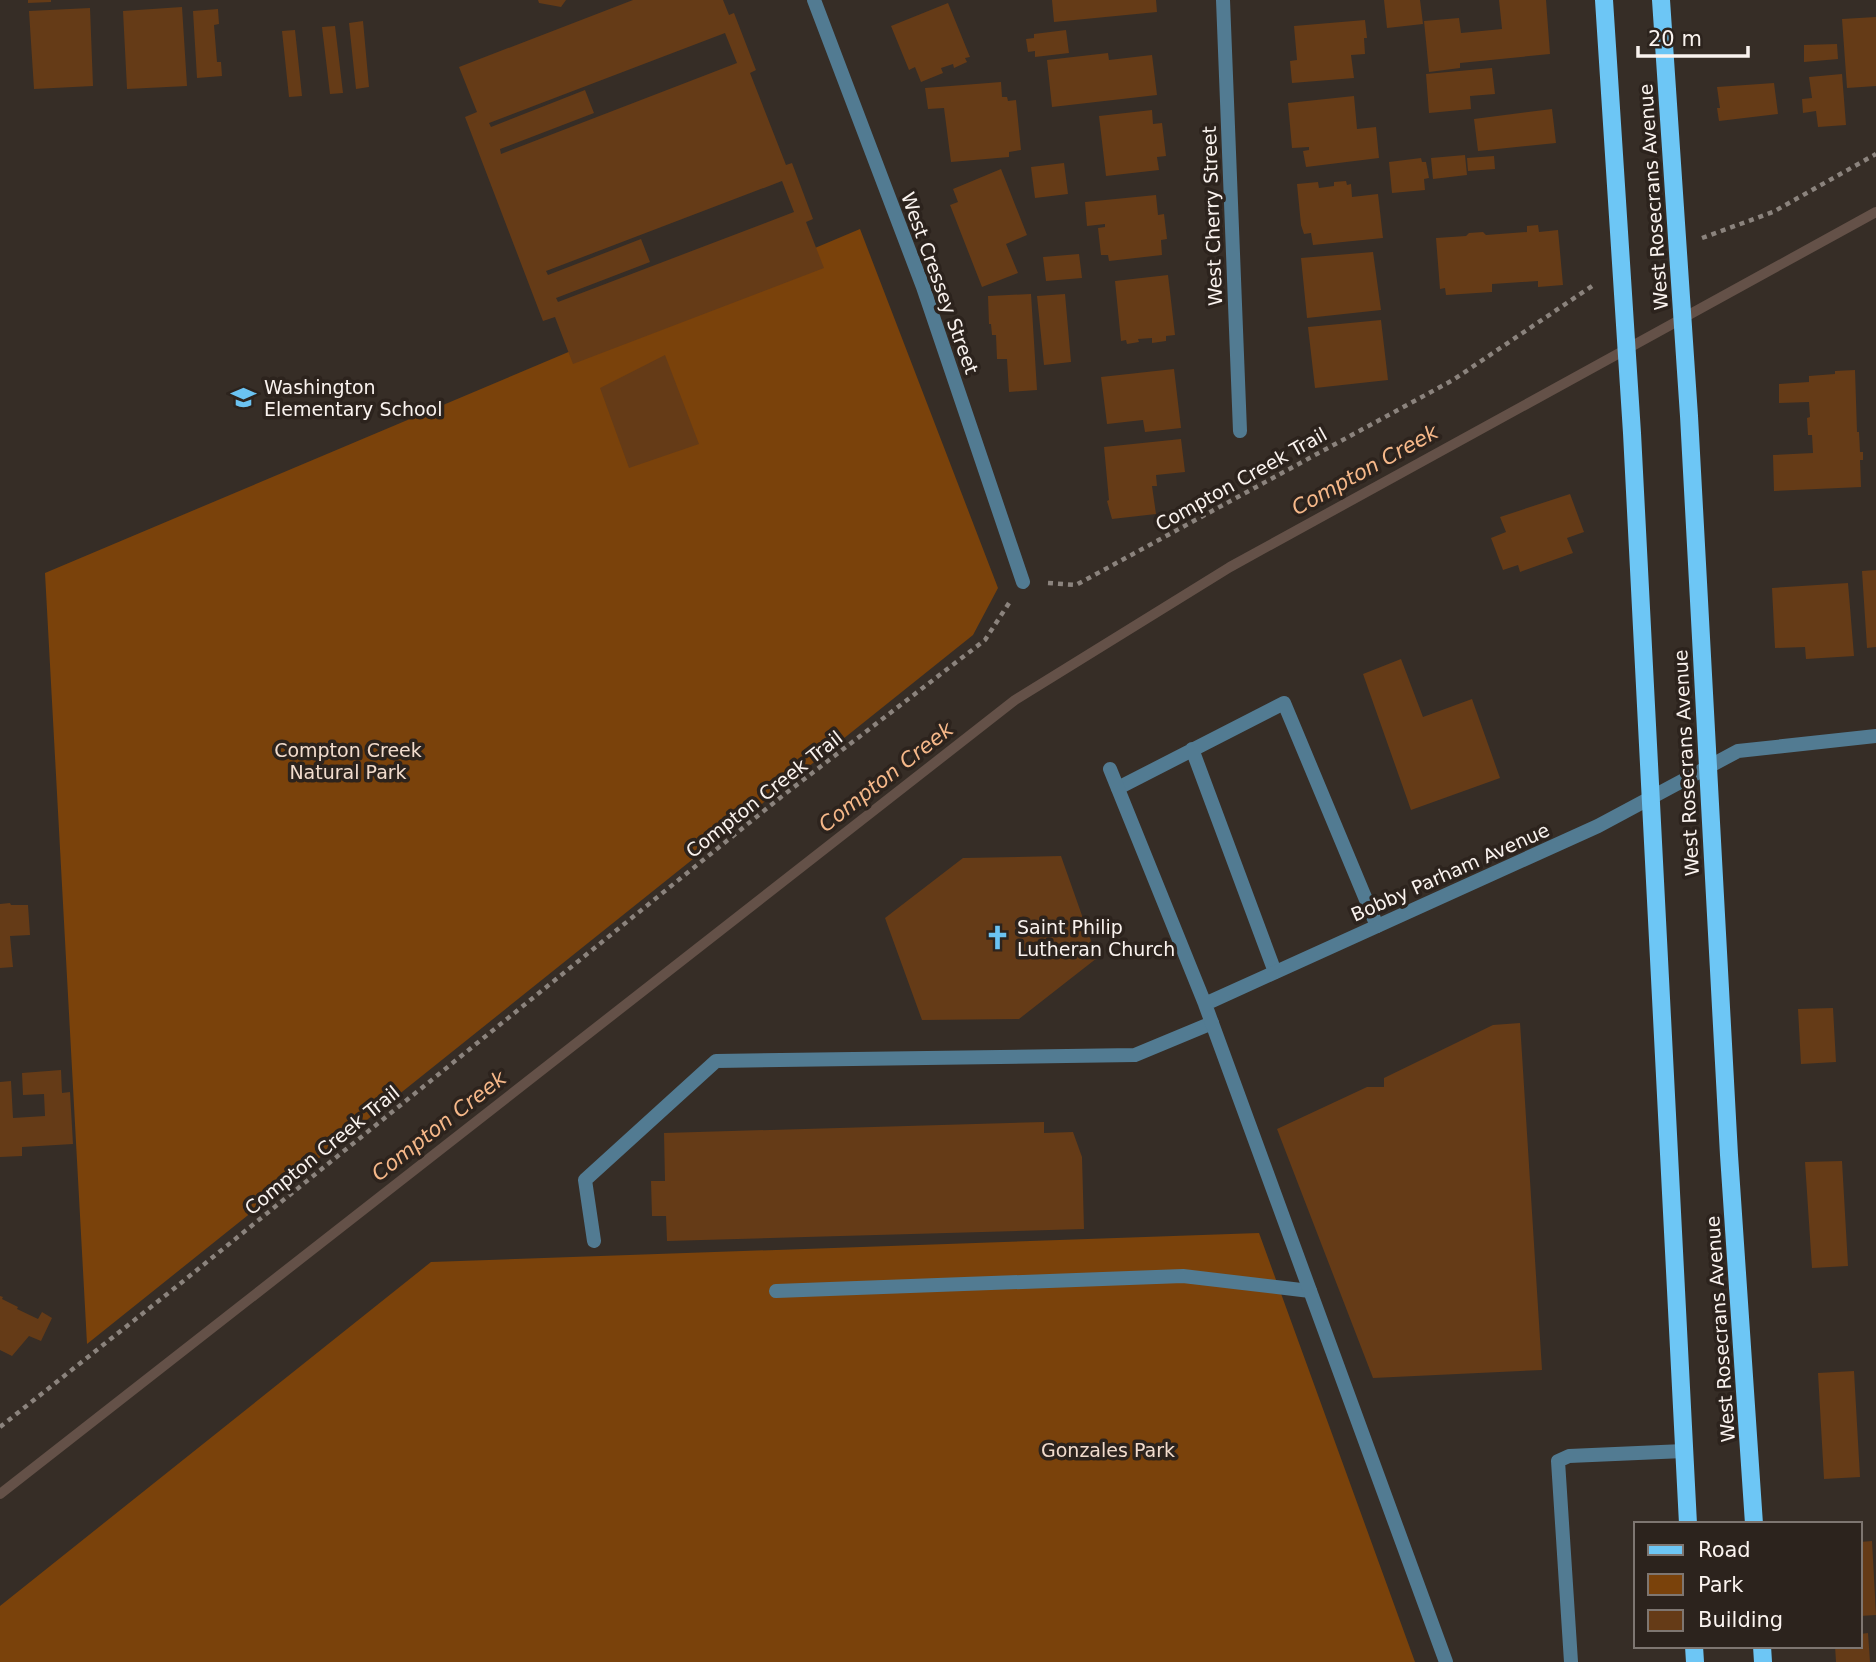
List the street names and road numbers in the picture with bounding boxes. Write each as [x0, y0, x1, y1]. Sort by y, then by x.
street label: West Rosecrans Avenue [1634, 83, 1672, 311]
street label: West Cherry Street [1198, 126, 1226, 306]
street label: West Cressey Street [897, 189, 983, 377]
street label: Compton Creek Trail [1151, 423, 1331, 535]
street label: West Rosecrans Avenue [1669, 649, 1703, 877]
street label: Compton Creek Trail [681, 726, 847, 862]
street label: Bobby Parham Avenue [1347, 818, 1553, 926]
street label: Compton Creek Trail [240, 1081, 404, 1219]
street label: West Rosecrans Avenue [1701, 1215, 1739, 1443]

